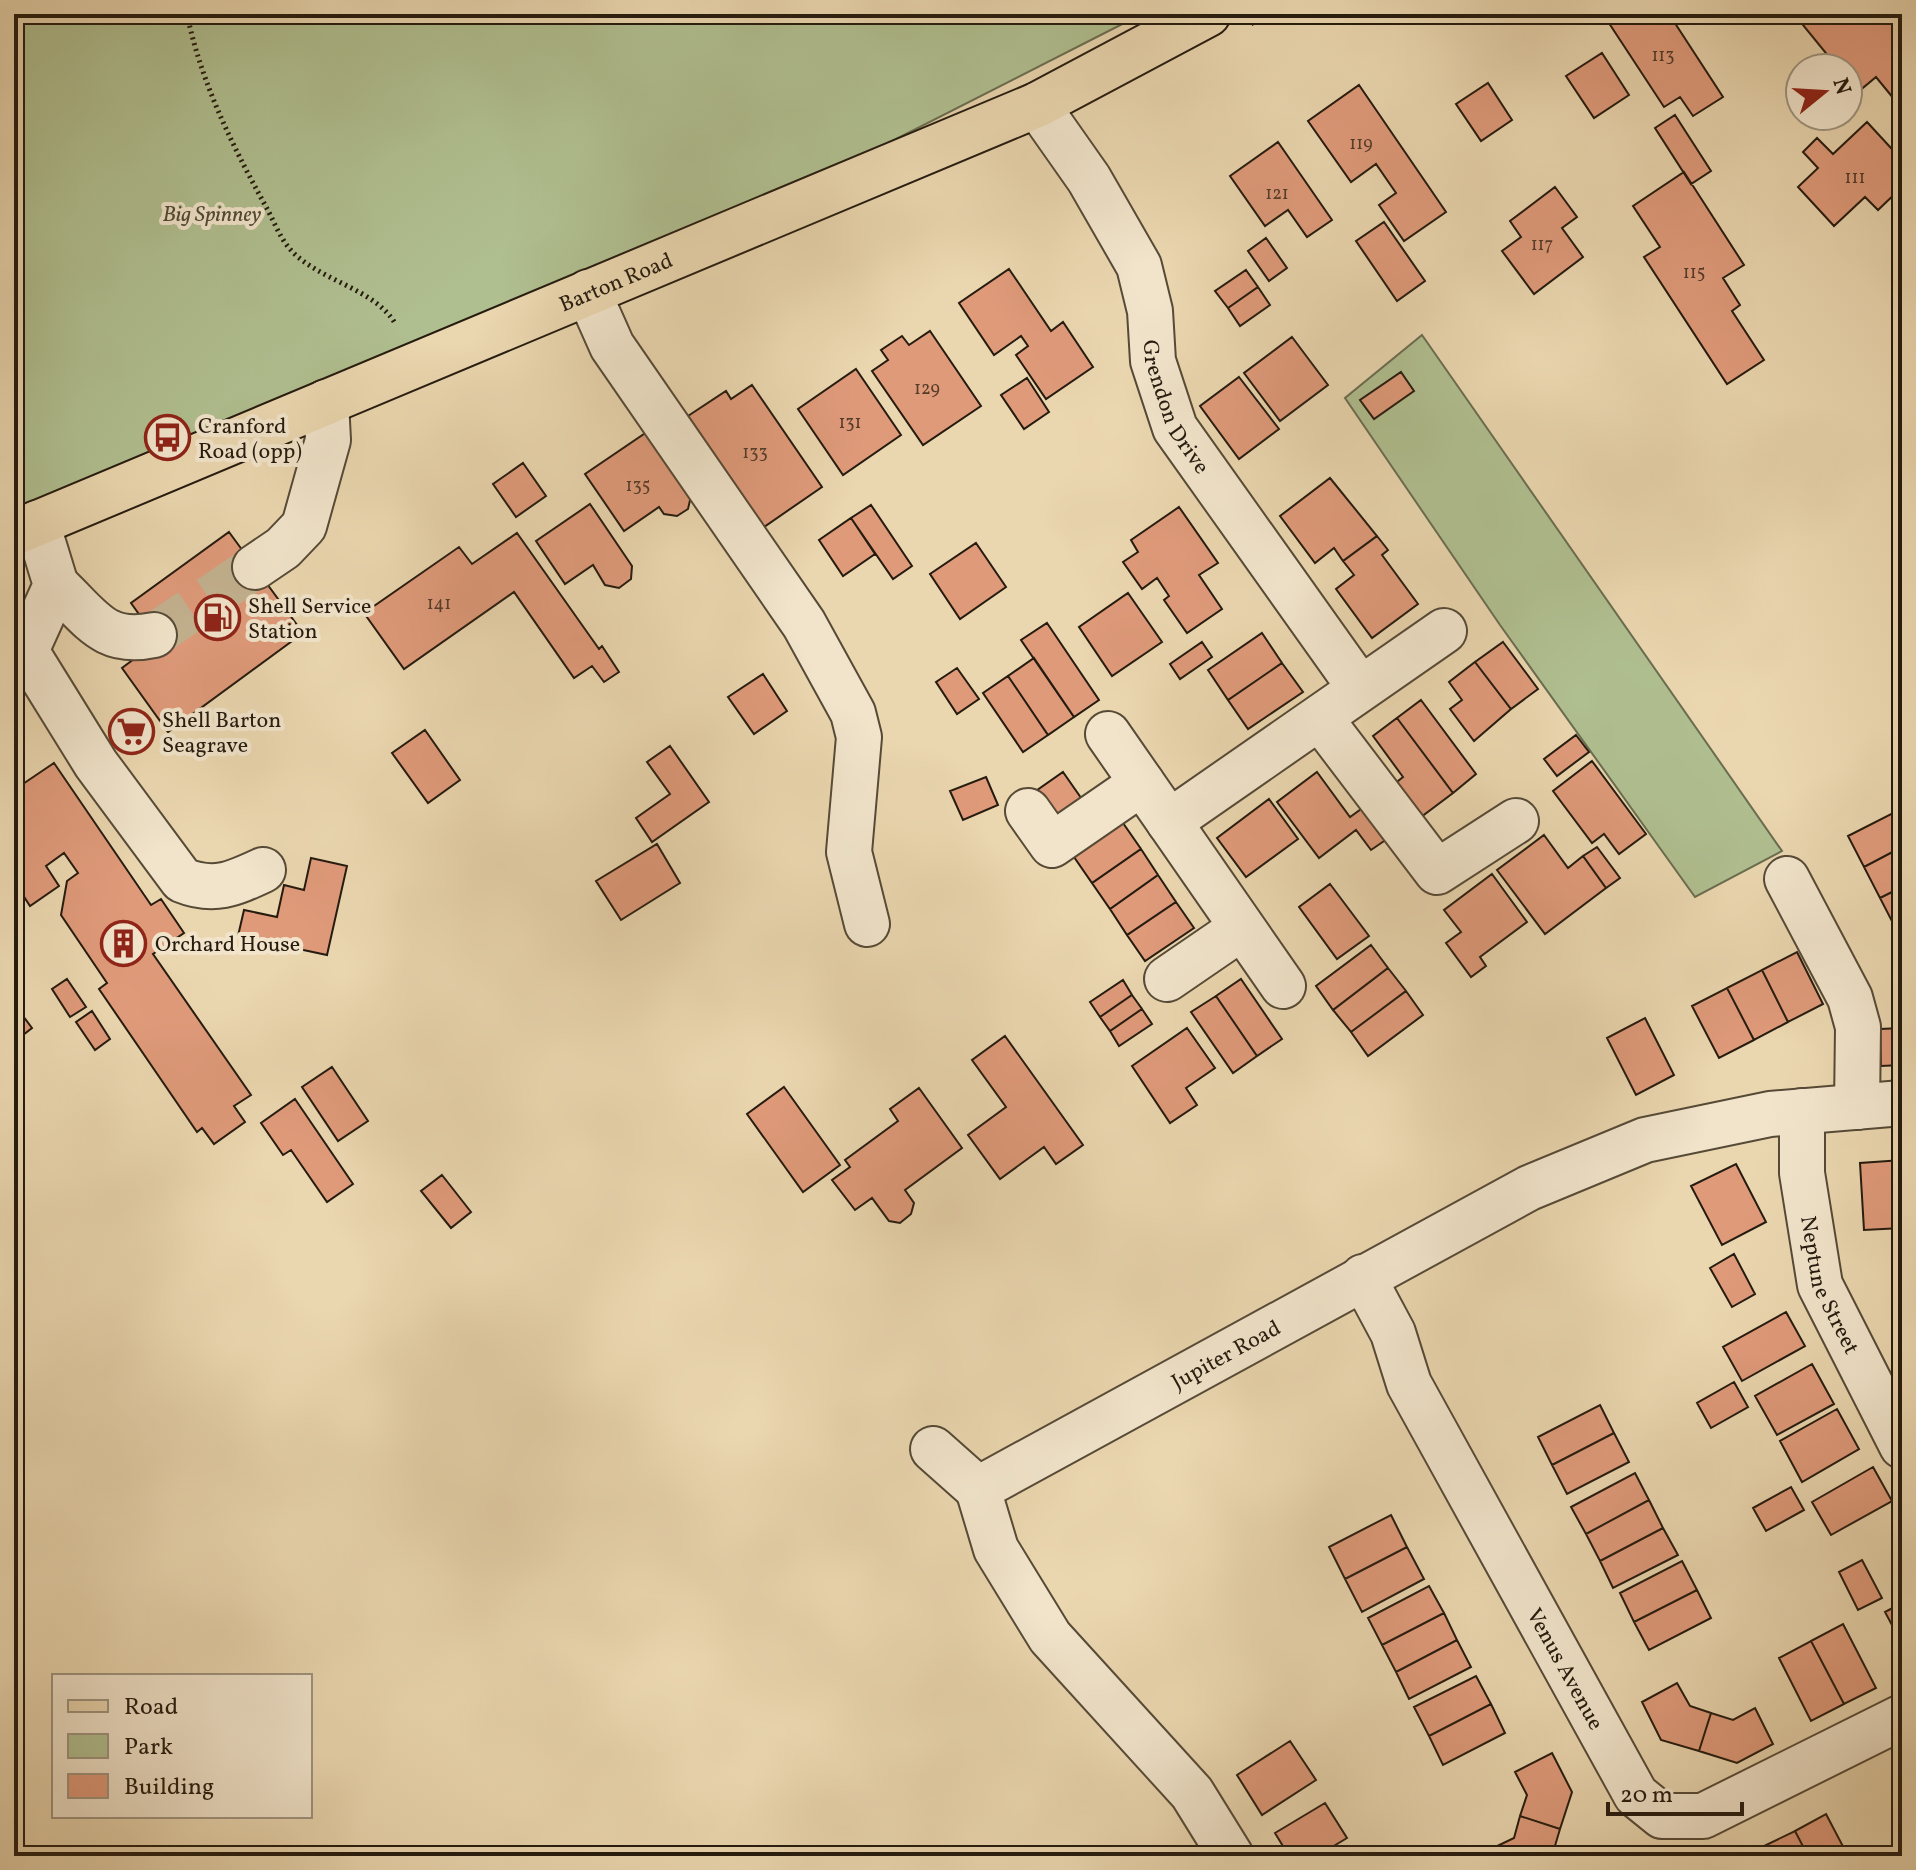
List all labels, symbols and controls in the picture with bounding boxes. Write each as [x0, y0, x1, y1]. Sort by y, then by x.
house number: 113 [1651, 44, 1675, 69]
north arrow [1784, 52, 1864, 132]
text: N [1823, 74, 1858, 99]
house number: 119 [1349, 132, 1373, 157]
house number: 111 [1845, 166, 1865, 191]
house number: 121 [1265, 182, 1289, 207]
park label: Big Spinney [162, 200, 262, 231]
house number: 117 [1531, 233, 1553, 258]
street label: Barton Road [555, 246, 678, 321]
house number: 115 [1683, 261, 1705, 286]
street label: Grendon Drive [1134, 339, 1216, 481]
house number: 129 [914, 377, 940, 402]
house number: 131 [838, 411, 862, 436]
place label: Cranford Road (opp) [198, 412, 302, 468]
bus stop icon: Cranford Road (opp) [143, 414, 191, 462]
house number: 133 [742, 441, 768, 466]
house number: 135 [626, 474, 650, 499]
place label: Shell Service Station [248, 592, 372, 648]
house number: 141 [427, 592, 451, 617]
fuel station icon: Shell Service Station [193, 594, 241, 642]
place label: Shell Barton Seagrave [162, 706, 281, 762]
supermarket icon: Shell Barton Seagrave [107, 708, 155, 756]
building icon: Orchard House [100, 919, 148, 967]
place label: Orchard House [155, 930, 300, 961]
street label: Neptune Street [1791, 1214, 1866, 1360]
street label: Jupiter Road [1167, 1314, 1287, 1398]
street label: Venus Avenue [1518, 1603, 1610, 1736]
legend [52, 1674, 312, 1818]
text: Road [124, 1691, 178, 1725]
text: Park [124, 1731, 173, 1765]
scale bar [1608, 1766, 1742, 1816]
text: Building [124, 1771, 214, 1805]
text: 20 m [1620, 1779, 1673, 1813]

